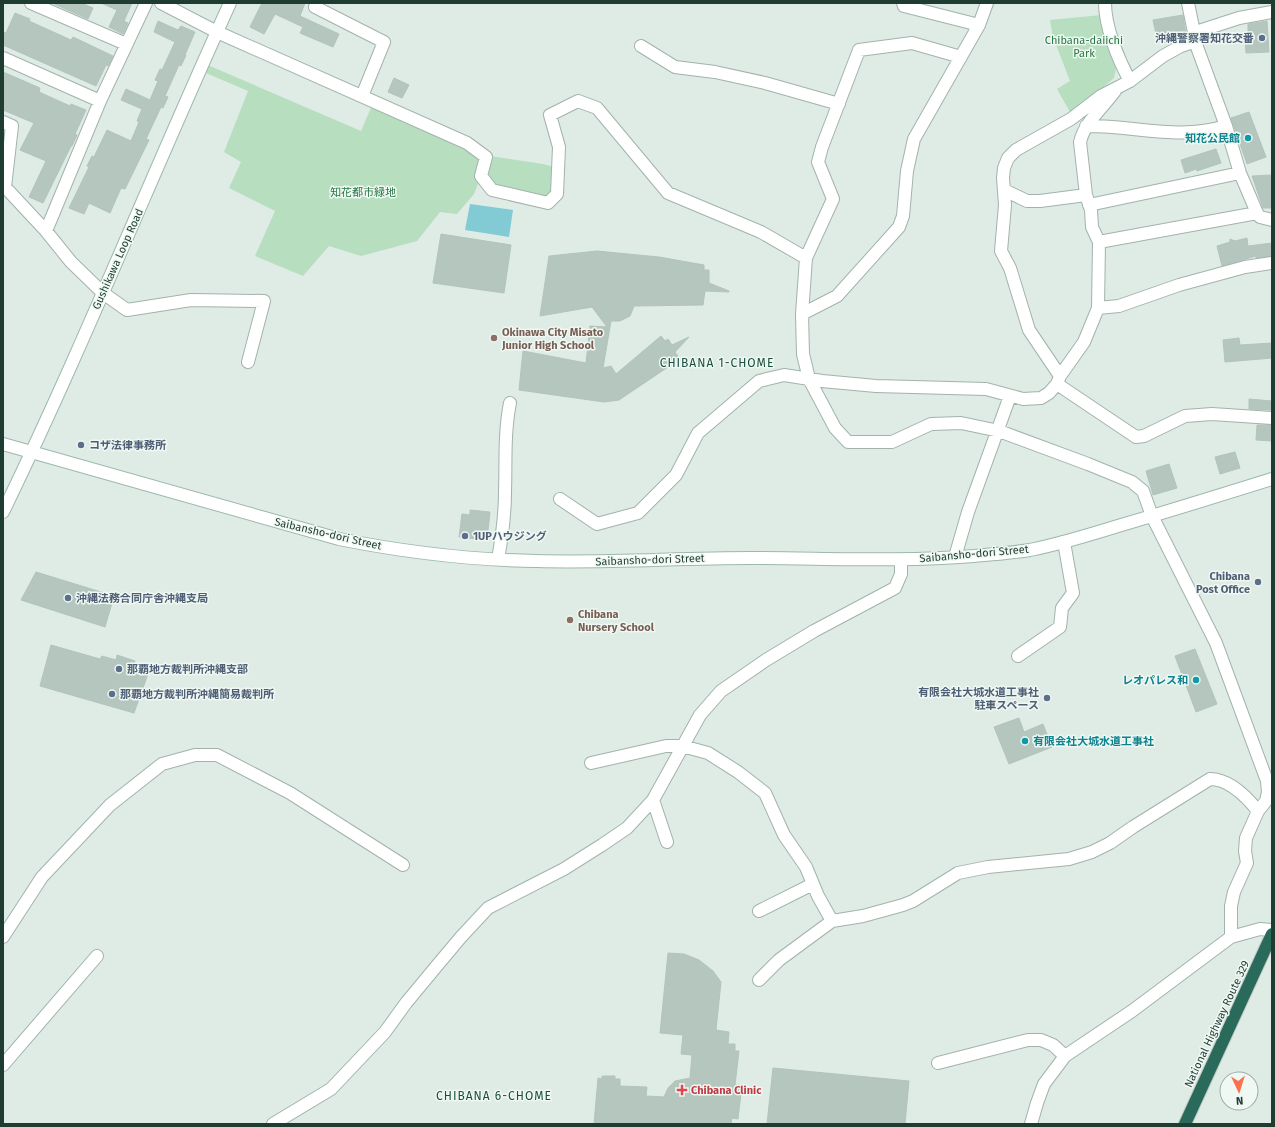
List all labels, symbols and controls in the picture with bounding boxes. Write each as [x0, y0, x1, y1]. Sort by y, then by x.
place label: 沖縄警察署知花交番 [1155, 32, 1254, 45]
marker: 沖縄警察署知花交番 [1257, 33, 1267, 43]
park label: Chibana-daiichi Park [1045, 34, 1123, 60]
place label: 知花公民館 [1185, 132, 1240, 145]
marker: 知花公民館 [1243, 133, 1253, 143]
park label: 知花都市緑地 [330, 186, 396, 199]
street label: Gushikawa Loop Road [90, 207, 146, 311]
place label: Okinawa City Misato Junior High School [501, 326, 604, 352]
marker: Okinawa City Misato Junior High School [489, 333, 499, 343]
district label: CHIBANA 1-CHOME [660, 356, 774, 370]
place label: コザ法律事務所 [89, 439, 166, 452]
marker: コザ法律事務所 [76, 440, 86, 450]
street label: Saibansho-dori Street [273, 515, 383, 553]
place label: 1UPハウジング [473, 530, 547, 543]
marker: 1UPハウジング [460, 531, 470, 541]
street label: Saibansho-dori Street [919, 543, 1029, 565]
street label: Saibansho-dori Street [595, 552, 705, 568]
place label: Chibana Post Office [1196, 570, 1250, 596]
marker: Chibana Post Office [1253, 577, 1263, 587]
place label: 沖縄法務合同庁舎沖縄支局 [76, 592, 208, 605]
marker: 沖縄法務合同庁舎沖縄支局 [63, 593, 73, 603]
place label: Chibana Nursery School [578, 608, 655, 634]
marker: Chibana Nursery School [565, 615, 575, 625]
place label: 那覇地方裁判所沖縄支部 [127, 663, 248, 676]
marker: 那覇地方裁判所沖縄支部 [114, 664, 124, 674]
place label: レオパレス和 [1122, 674, 1188, 687]
marker: レオパレス和 [1191, 675, 1201, 685]
place label: 有限会社大城水道工事社 駐車スペース [918, 686, 1039, 712]
place label: 那覇地方裁判所沖縄簡易裁判所 [120, 688, 274, 701]
marker: 那覇地方裁判所沖縄簡易裁判所 [107, 689, 117, 699]
marker: 有限会社大城水道工事社 駐車スペース [1042, 693, 1052, 703]
place label: 有限会社大城水道工事社 [1033, 735, 1154, 748]
marker: 有限会社大城水道工事社 [1020, 736, 1030, 746]
street label: National Highway Route 329 [1182, 958, 1252, 1090]
north arrow [1219, 1071, 1259, 1111]
marker: Chibana Clinic [676, 1084, 688, 1096]
place label: Chibana Clinic [691, 1084, 762, 1097]
district label: CHIBANA 6-CHOME [436, 1089, 552, 1103]
text: N [1236, 1094, 1244, 1107]

